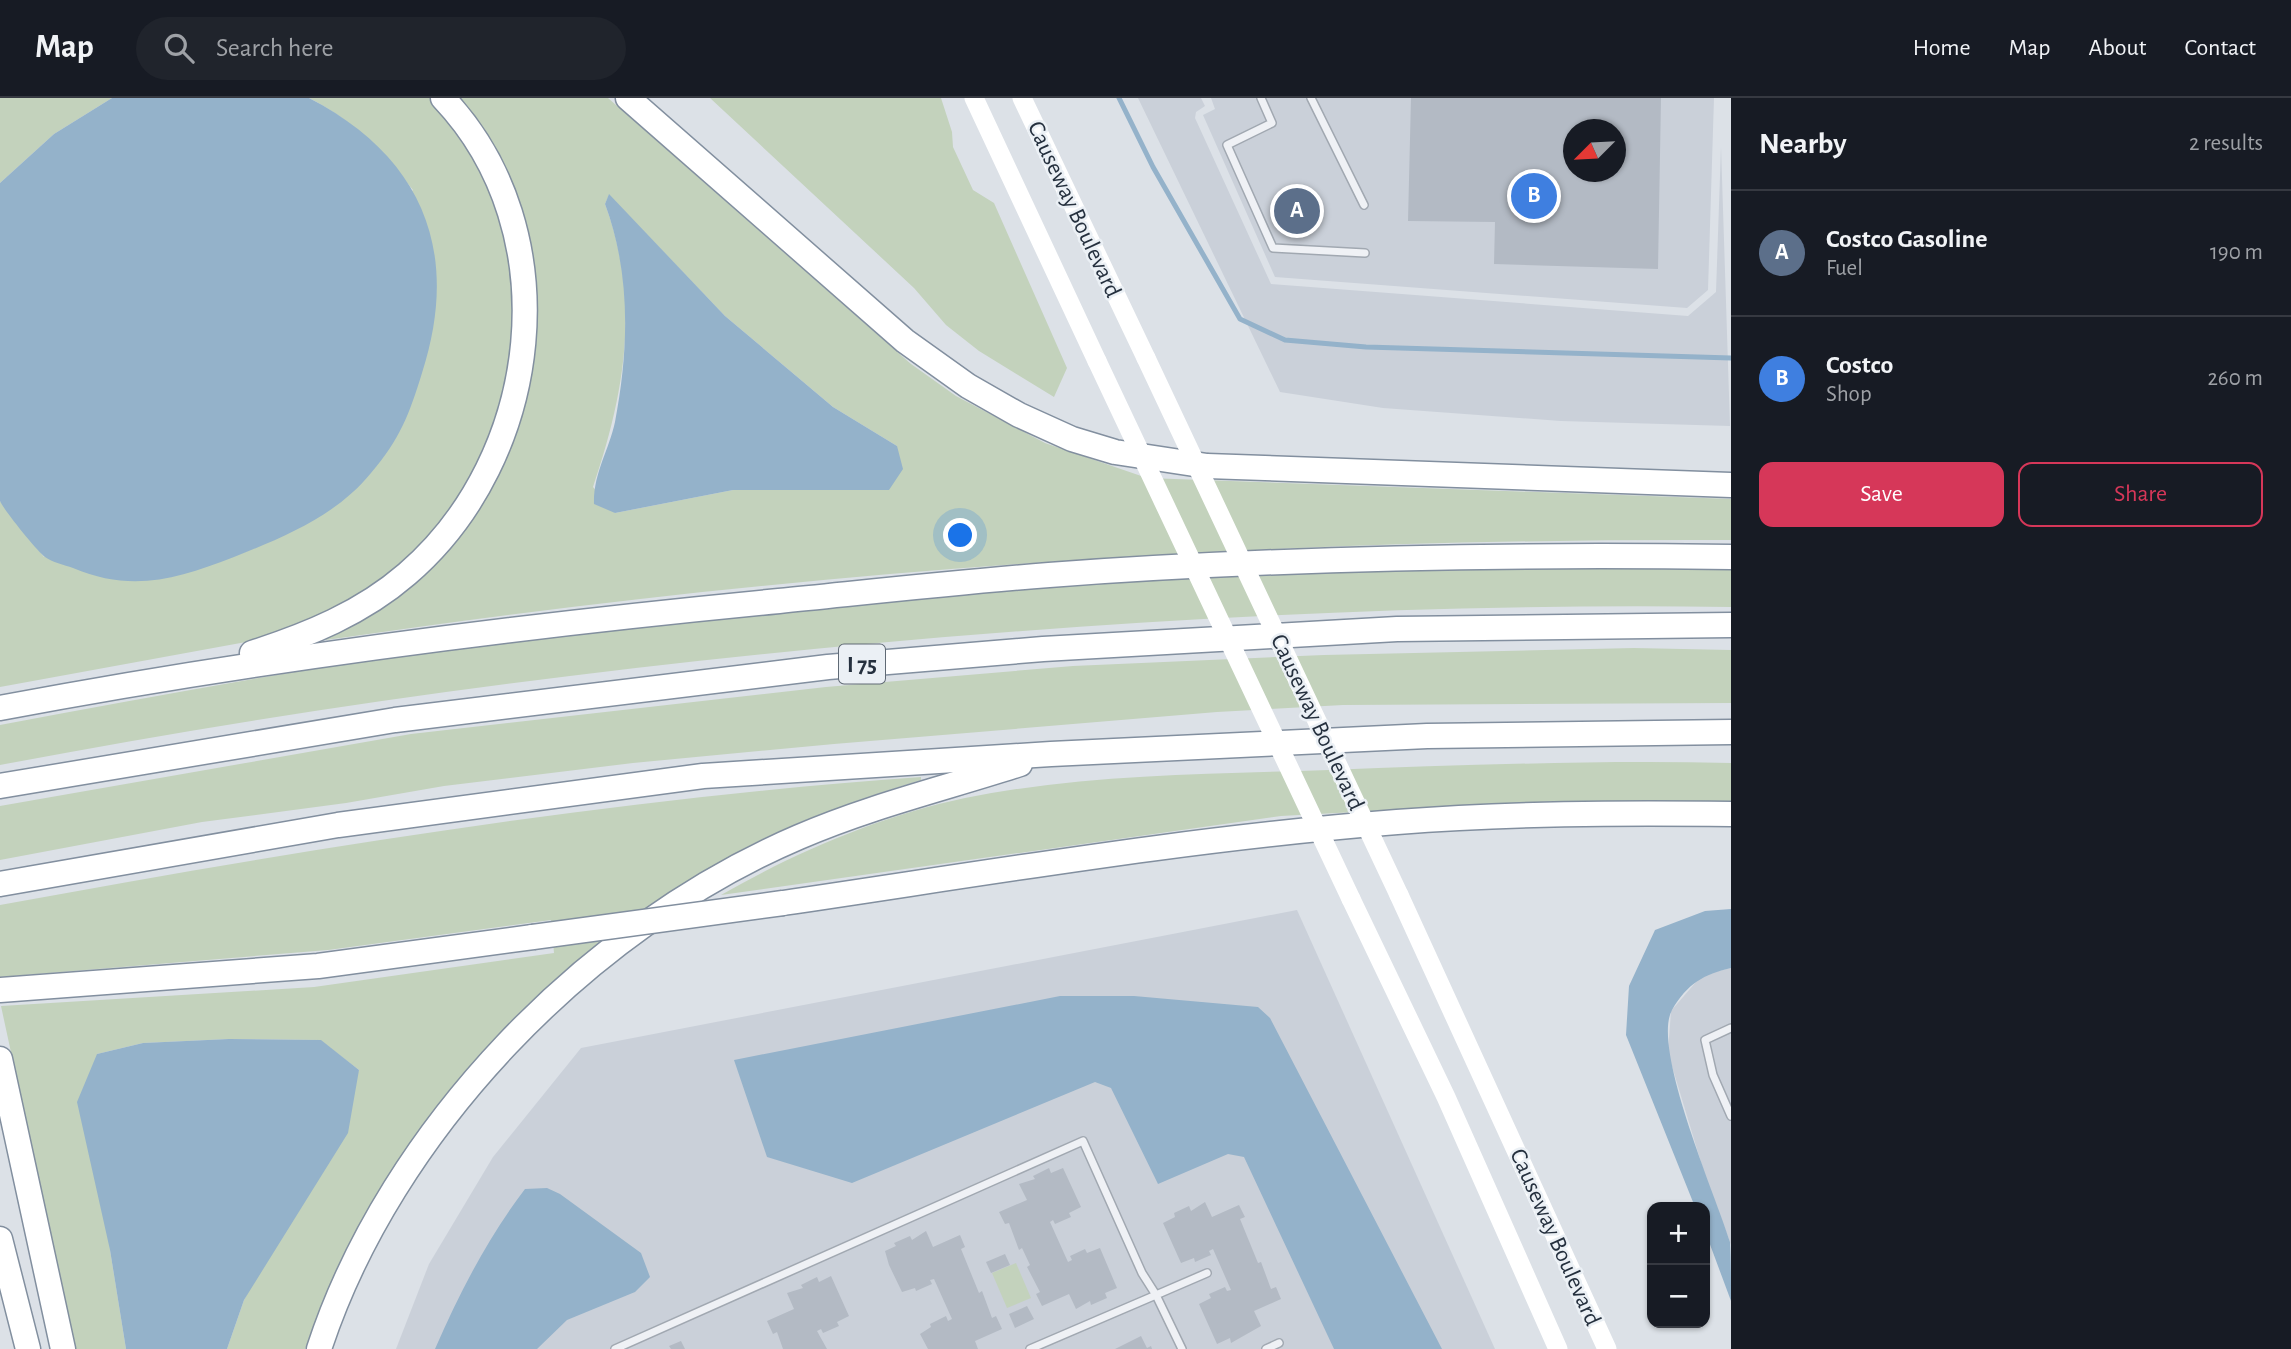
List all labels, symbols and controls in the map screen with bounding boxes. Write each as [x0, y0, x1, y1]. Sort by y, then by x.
search box [136, 17, 626, 80]
icon: search [160, 29, 198, 67]
text: Map [35, 31, 94, 64]
text: Search here [216, 35, 334, 61]
text: Home [1913, 36, 1971, 60]
text: Map [2009, 36, 2051, 60]
text: About [2089, 36, 2146, 60]
text: Contact [2184, 36, 2256, 60]
street label: Causeway Boulevard [1023, 118, 1125, 301]
north arrow [1563, 119, 1626, 182]
text: Nearby [1759, 129, 1847, 159]
text: 2 results [2189, 132, 2263, 155]
pin: B [1511, 170, 1557, 222]
pin: A [1274, 185, 1320, 237]
text: Costco Gasoline [1826, 226, 1988, 252]
text: A [1775, 241, 1789, 264]
text: 190 m [2210, 241, 2263, 264]
text: Fuel [1826, 257, 1863, 280]
text: Costco [1826, 352, 1893, 378]
text: B [1775, 367, 1789, 390]
text: 260 m [2207, 367, 2263, 390]
text: Shop [1826, 383, 1872, 406]
button: Save [1759, 462, 2004, 527]
button: Share [2018, 462, 2263, 527]
your location [943, 518, 977, 552]
street label: Causeway Boulevard [1266, 631, 1368, 814]
road number: I 75 [839, 644, 885, 684]
street label: Causeway Boulevard [1505, 1145, 1605, 1330]
map controls [1647, 1202, 1710, 1328]
button: + [1647, 1202, 1710, 1265]
button: − [1647, 1265, 1710, 1328]

